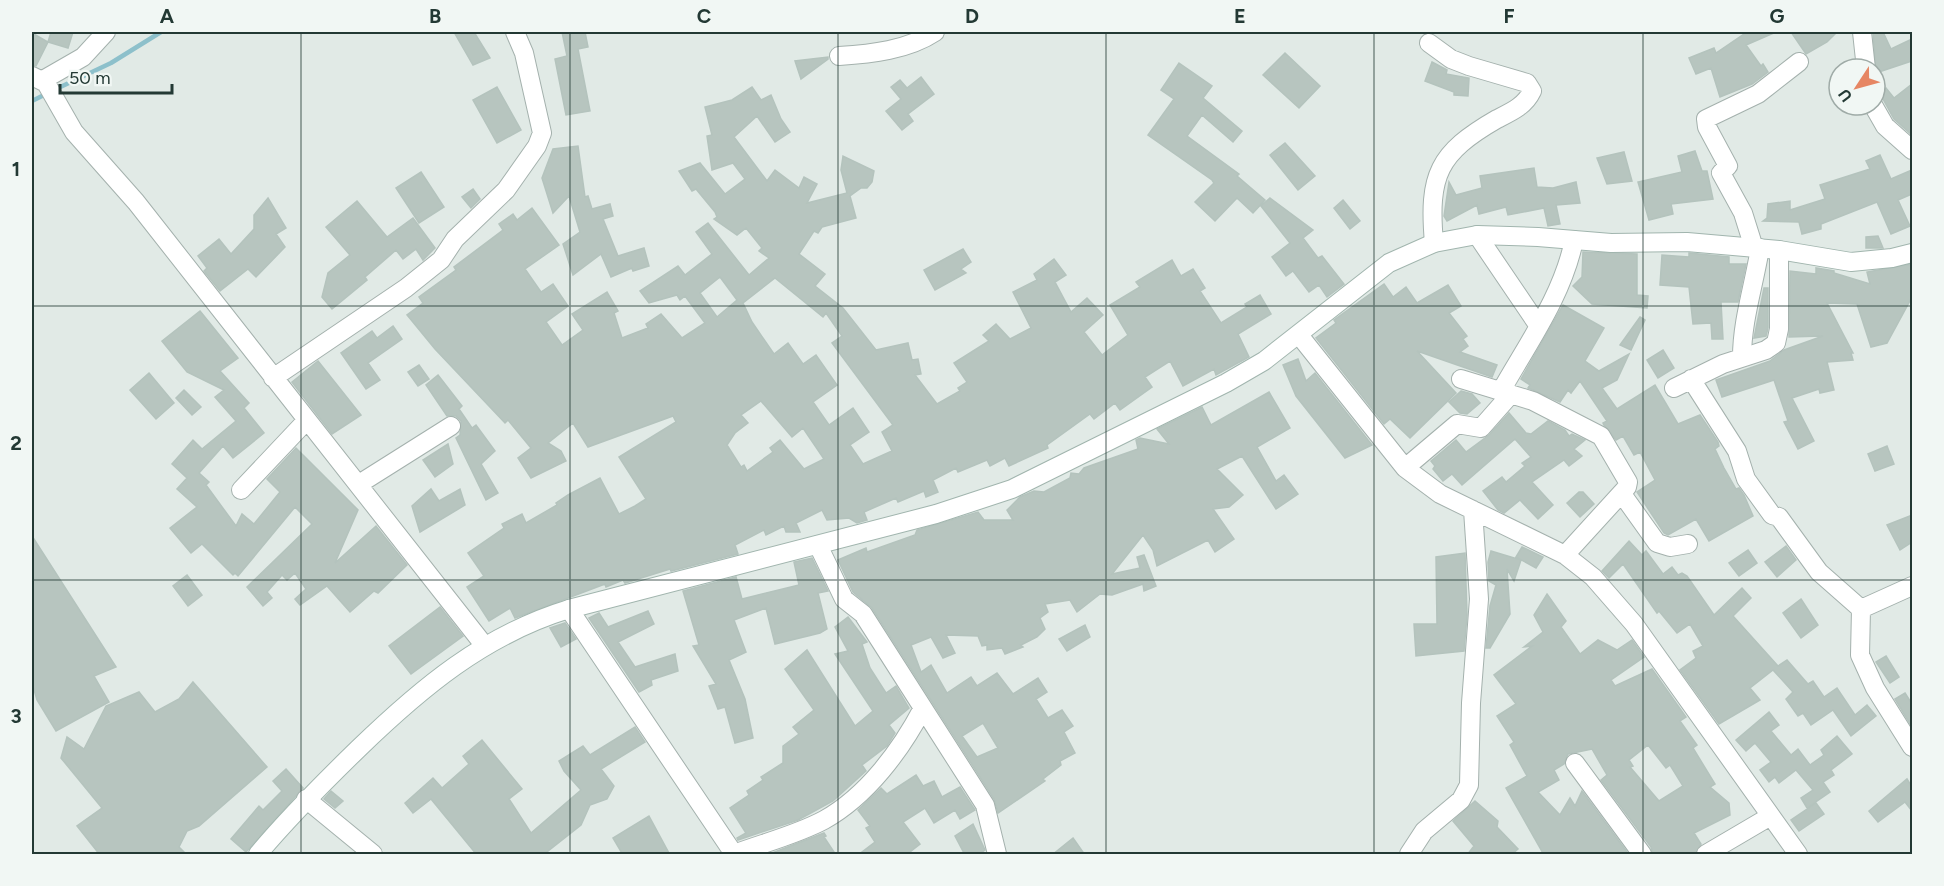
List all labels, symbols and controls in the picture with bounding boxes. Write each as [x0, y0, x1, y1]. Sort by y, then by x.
text: A [160, 4, 175, 28]
text: B [429, 4, 441, 28]
text: C [697, 4, 711, 28]
text: D [965, 4, 979, 28]
text: E [1234, 4, 1246, 28]
text: F [1503, 4, 1515, 28]
text: G [1770, 4, 1785, 28]
scale bar [60, 57, 172, 95]
north arrow [1827, 57, 1887, 117]
text: 50 m [69, 67, 111, 89]
text: U [1834, 85, 1856, 106]
text: 1 [12, 157, 20, 181]
text: 2 [10, 431, 22, 455]
text: 3 [10, 704, 22, 728]

